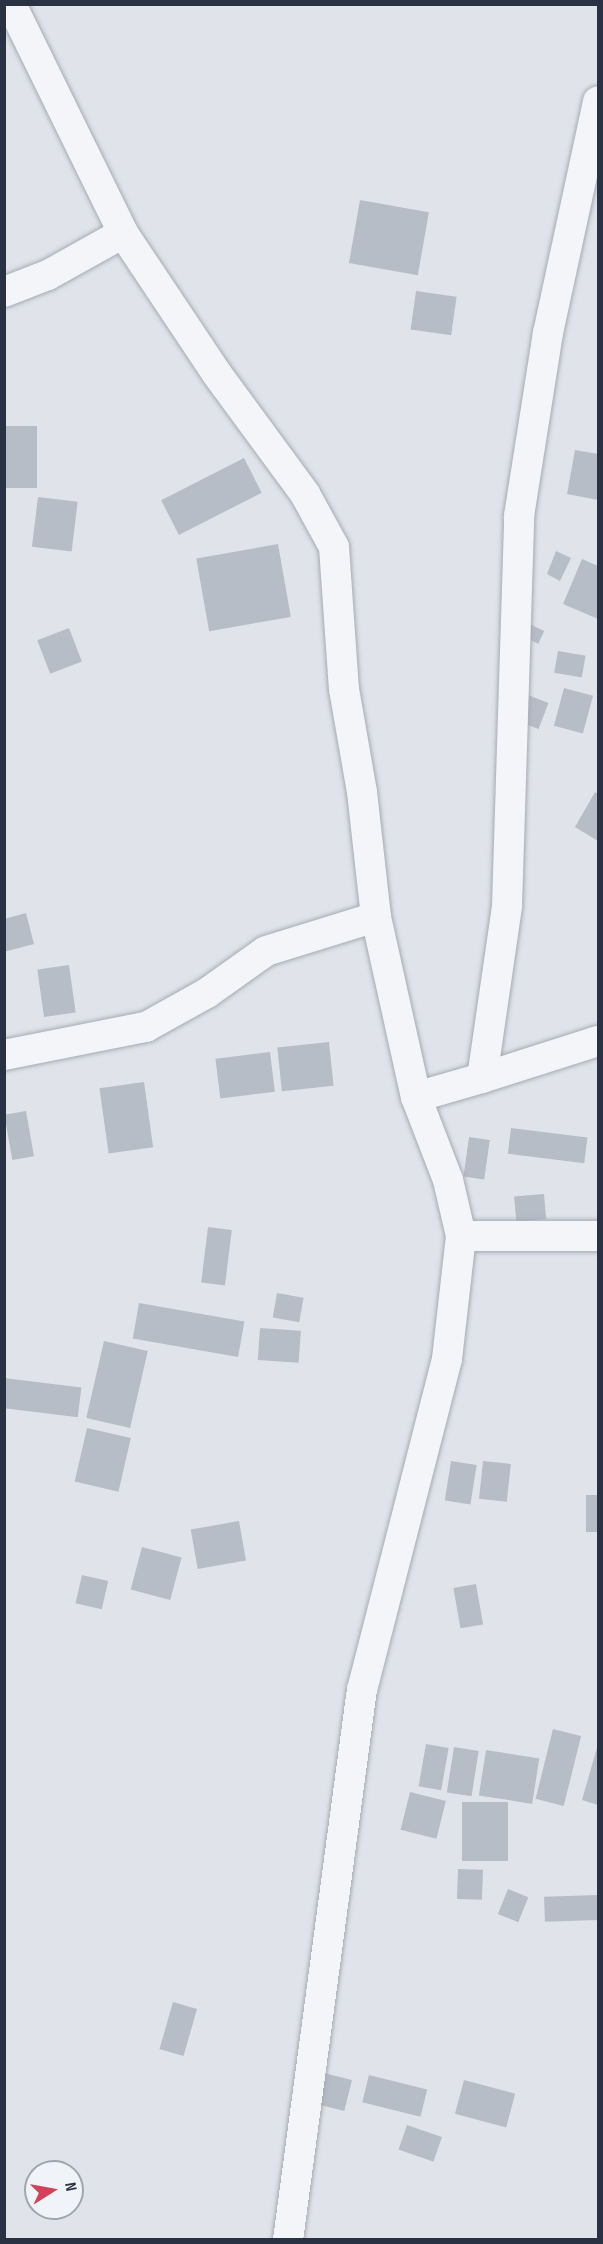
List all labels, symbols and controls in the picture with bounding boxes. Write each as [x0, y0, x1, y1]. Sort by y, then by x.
north arrow [24, 2160, 84, 2220]
text: N [60, 2181, 80, 2193]

